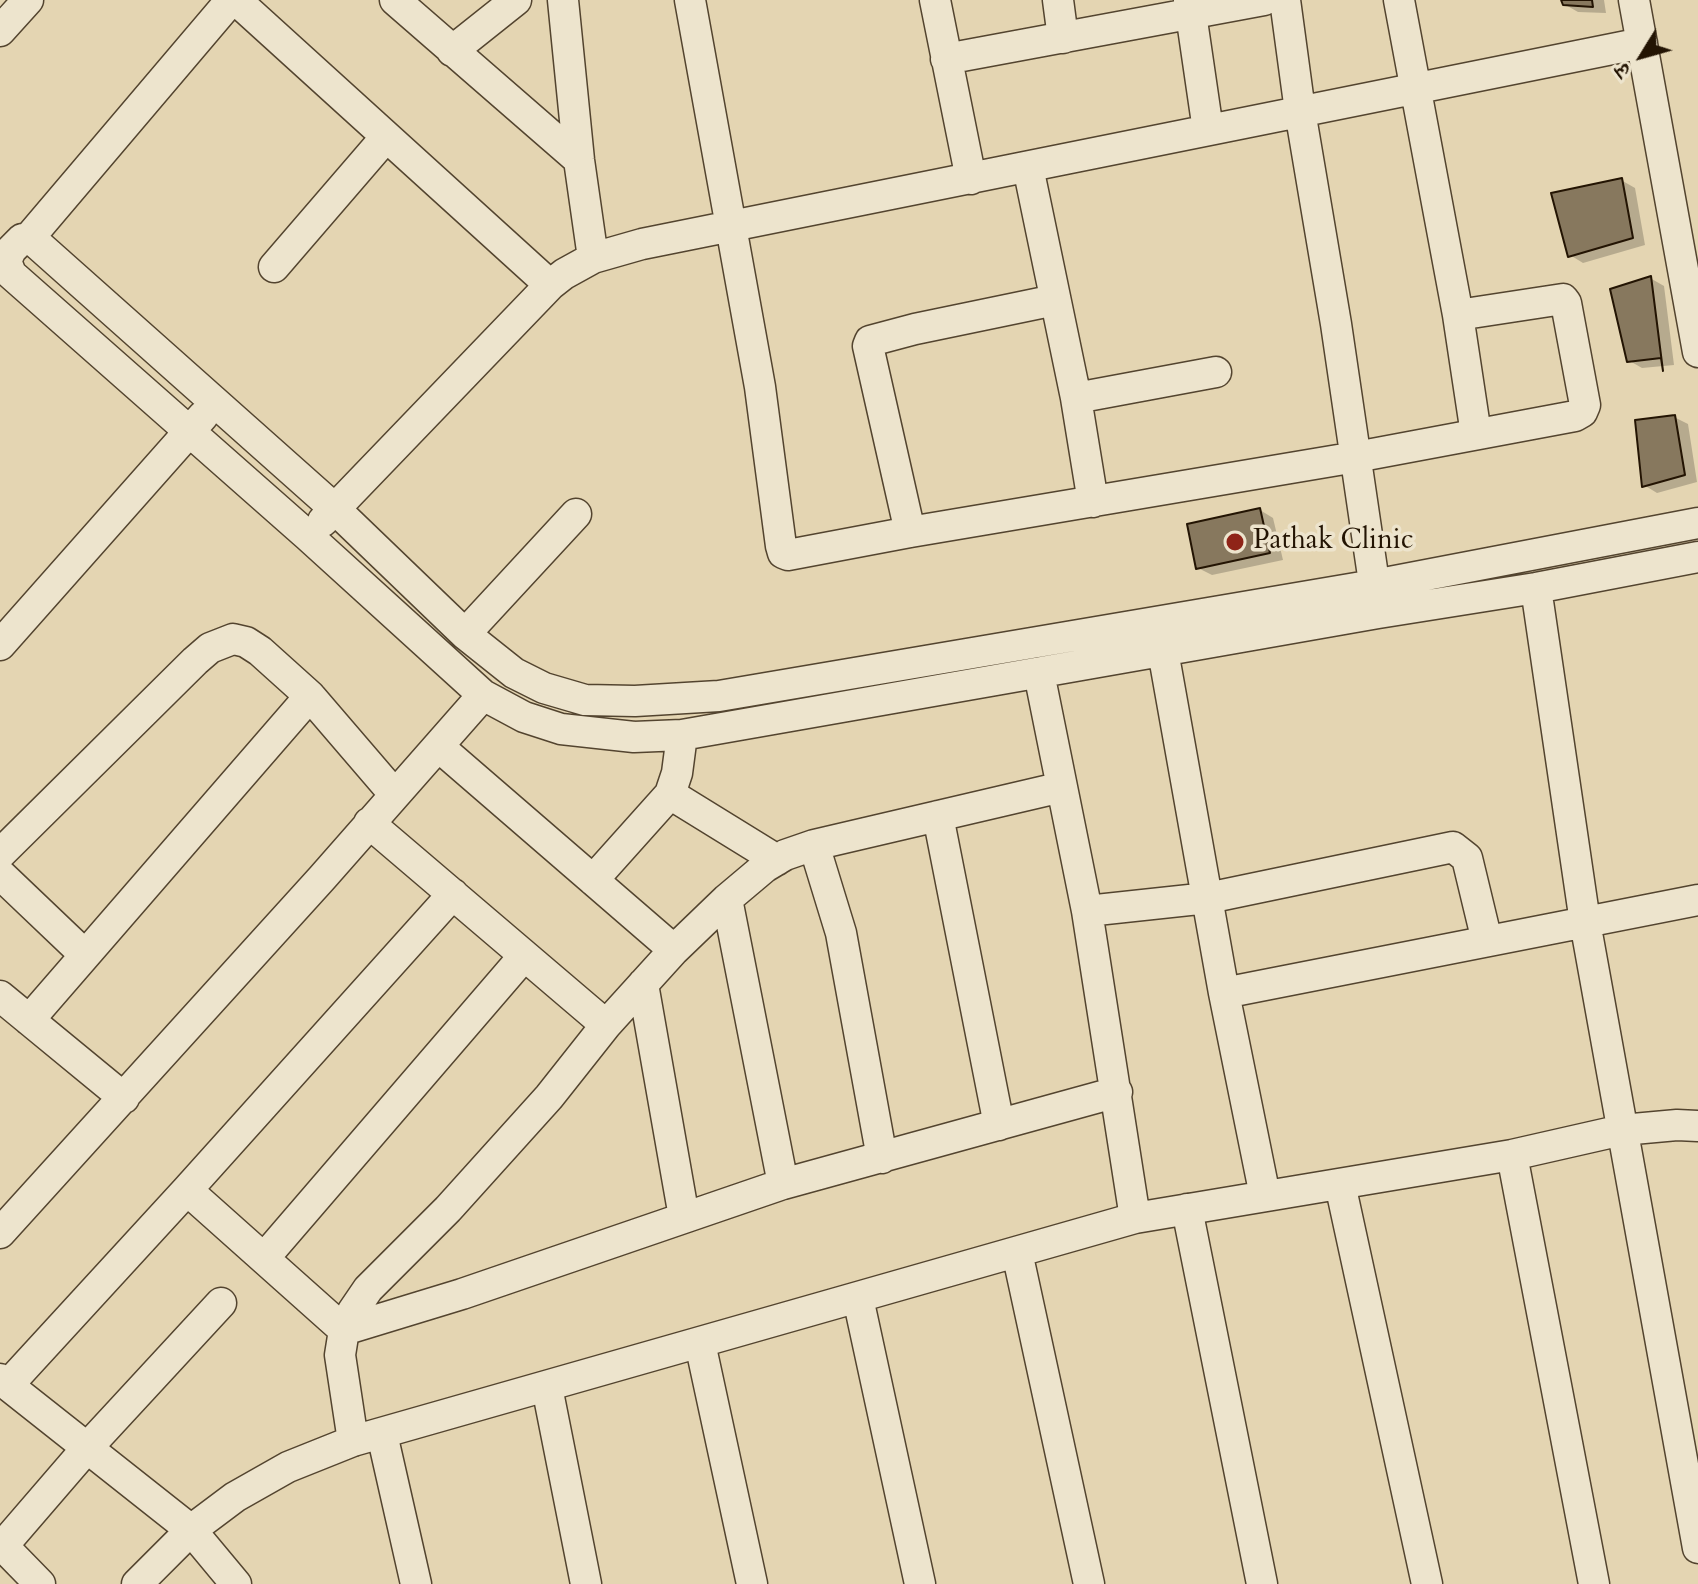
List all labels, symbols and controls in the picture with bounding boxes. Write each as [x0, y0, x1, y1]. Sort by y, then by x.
north arrow [1602, 16, 1682, 96]
text: उ [1607, 57, 1638, 84]
place label: Pathak Clinic [1253, 525, 1413, 559]
marker: Pathak Clinic [1224, 531, 1246, 553]

